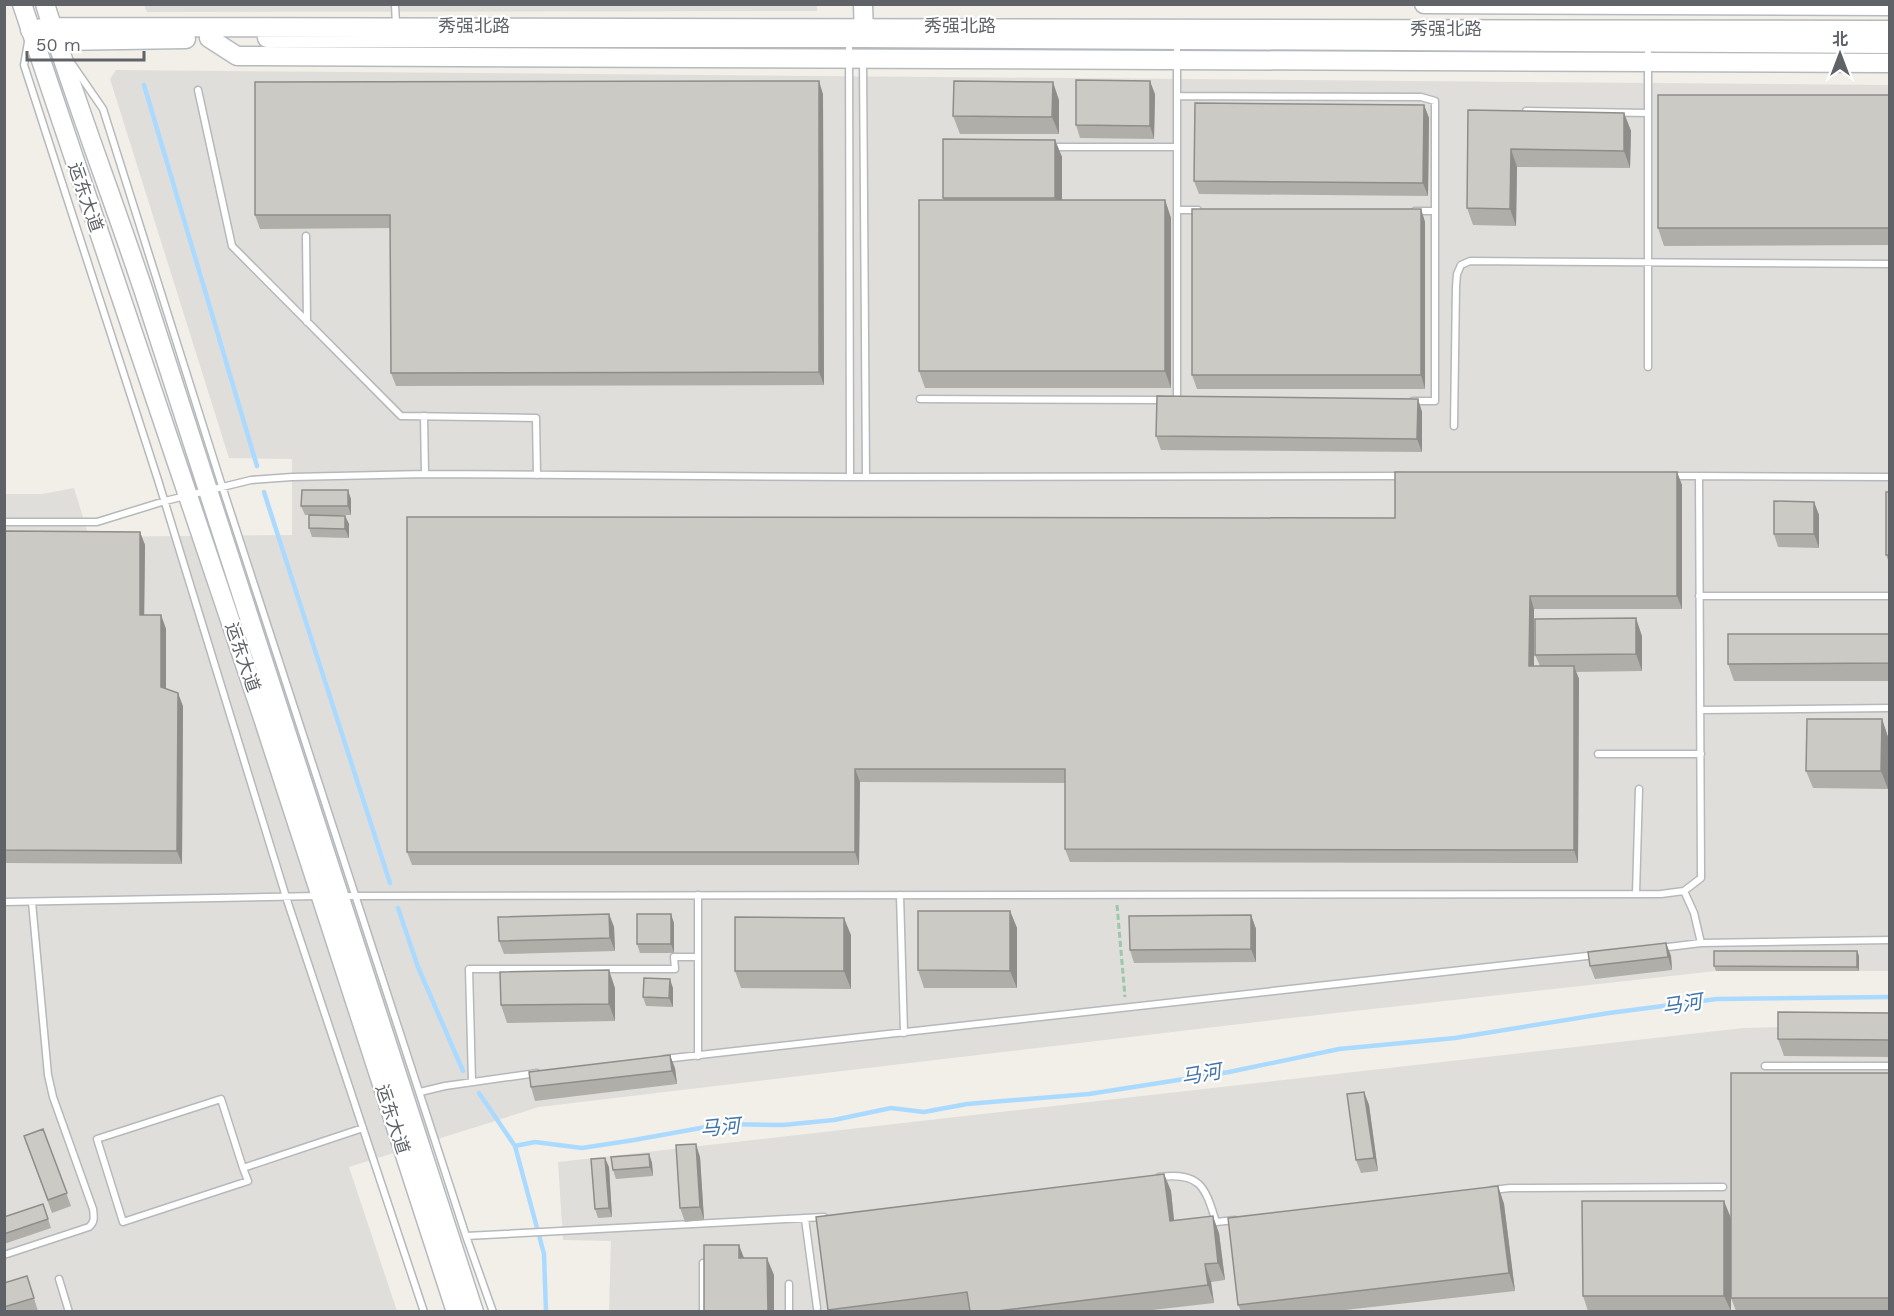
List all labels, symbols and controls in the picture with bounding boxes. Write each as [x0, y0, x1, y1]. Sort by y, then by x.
street label: 秀强北路 [438, 15, 510, 36]
street label: 秀强北路 [924, 15, 996, 36]
street label: 秀强北路 [1410, 18, 1482, 39]
scale bar [27, 24, 144, 62]
north arrow [1810, 24, 1870, 84]
text: 北 [1832, 30, 1848, 49]
text: 50 m [36, 34, 81, 55]
street label: 运东大道 [64, 160, 108, 234]
street label: 运东大道 [221, 620, 265, 694]
water label: 马河 [1660, 988, 1708, 1019]
water label: 马河 [1179, 1058, 1227, 1089]
street label: 运东大道 [372, 1082, 414, 1156]
water label: 马河 [699, 1113, 745, 1141]

